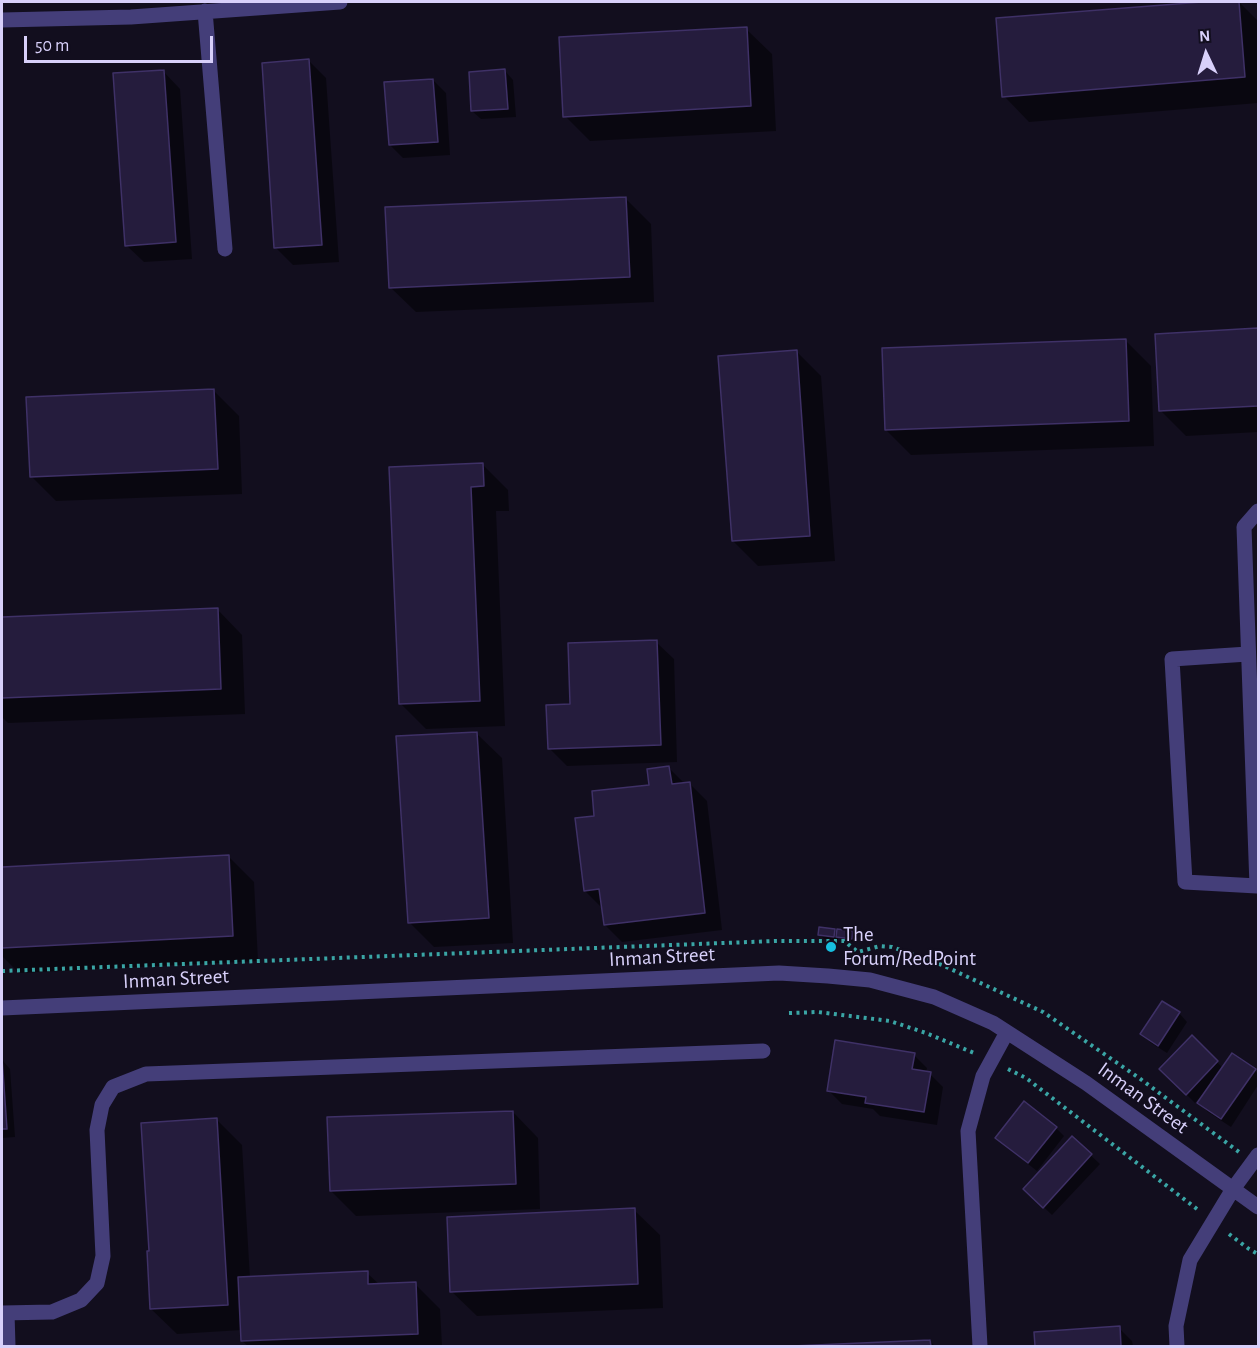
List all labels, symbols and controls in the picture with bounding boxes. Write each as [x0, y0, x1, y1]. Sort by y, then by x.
scale bar [27, 24, 216, 62]
north arrow [1176, 24, 1236, 84]
text: N [1199, 28, 1211, 44]
text: 50 m [35, 37, 69, 55]
place label: The Forum/RedPoint [843, 922, 976, 972]
marker: The Forum/RedPoint [824, 940, 838, 954]
street label: Inman Street [608, 942, 716, 972]
street label: Inman Street [122, 964, 230, 994]
street label: Inman Street [1093, 1057, 1193, 1139]

